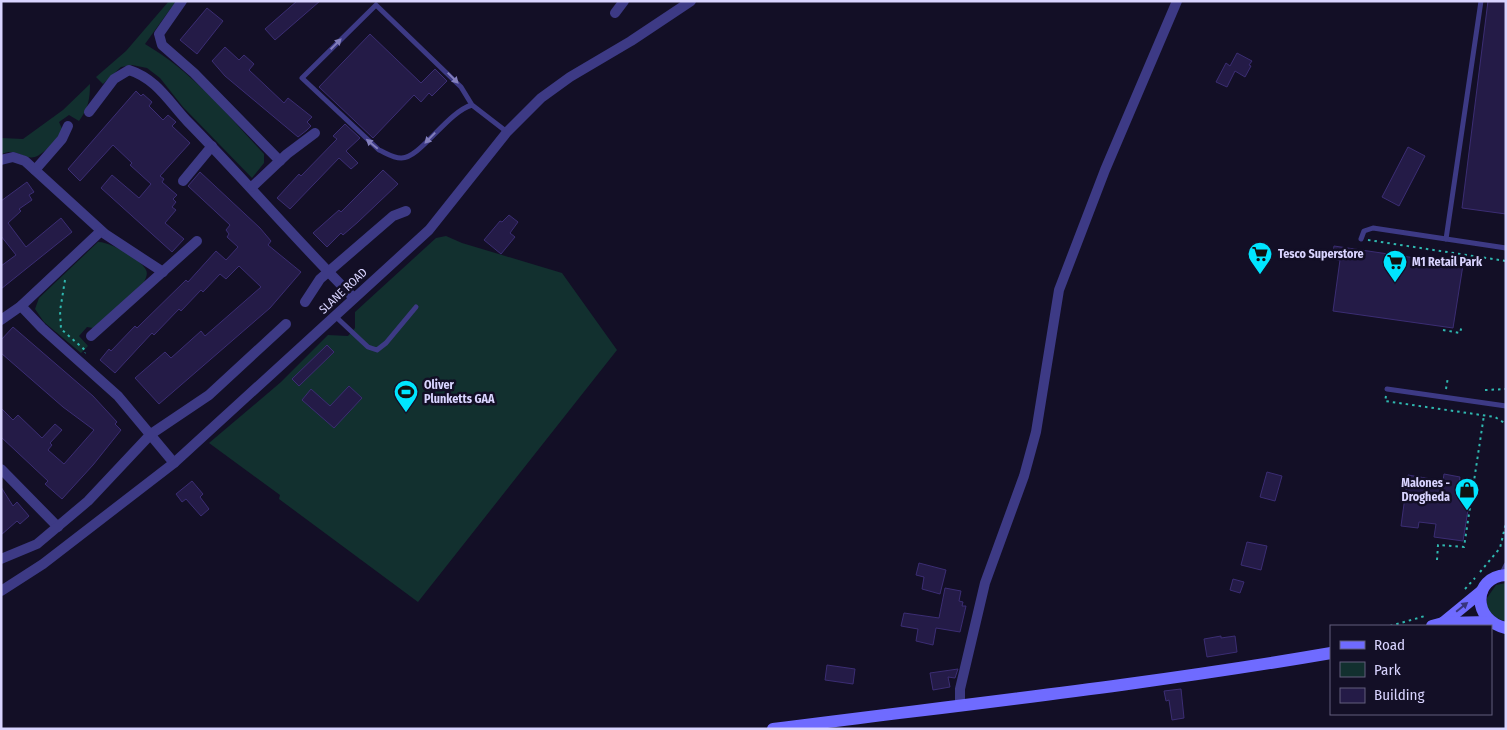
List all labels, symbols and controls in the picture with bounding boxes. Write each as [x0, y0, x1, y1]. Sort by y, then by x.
one-way arrow [330, 38, 342, 50]
one-way arrow [446, 72, 458, 84]
one-way arrow [424, 132, 436, 144]
one-way arrow [366, 138, 379, 149]
supermarket icon: Tesco Superstore [1247, 241, 1273, 275]
place label: Tesco Superstore [1278, 247, 1364, 261]
supermarket icon: M1 Retail Park [1382, 249, 1408, 283]
place label: M1 Retail Park [1412, 255, 1483, 269]
street label: SLANE ROAD [316, 265, 370, 317]
place label: Oliver Plunketts GAA [424, 378, 495, 406]
sports icon: Oliver Plunketts GAA [393, 379, 419, 413]
place label: Malones - Drogheda [1401, 476, 1450, 504]
shop icon: Malones - Drogheda [1454, 477, 1480, 511]
one-way arrow [1456, 601, 1469, 612]
legend [1330, 625, 1492, 715]
text: Road [1374, 636, 1405, 654]
text: Park [1374, 661, 1401, 679]
text: Building [1374, 686, 1425, 704]

